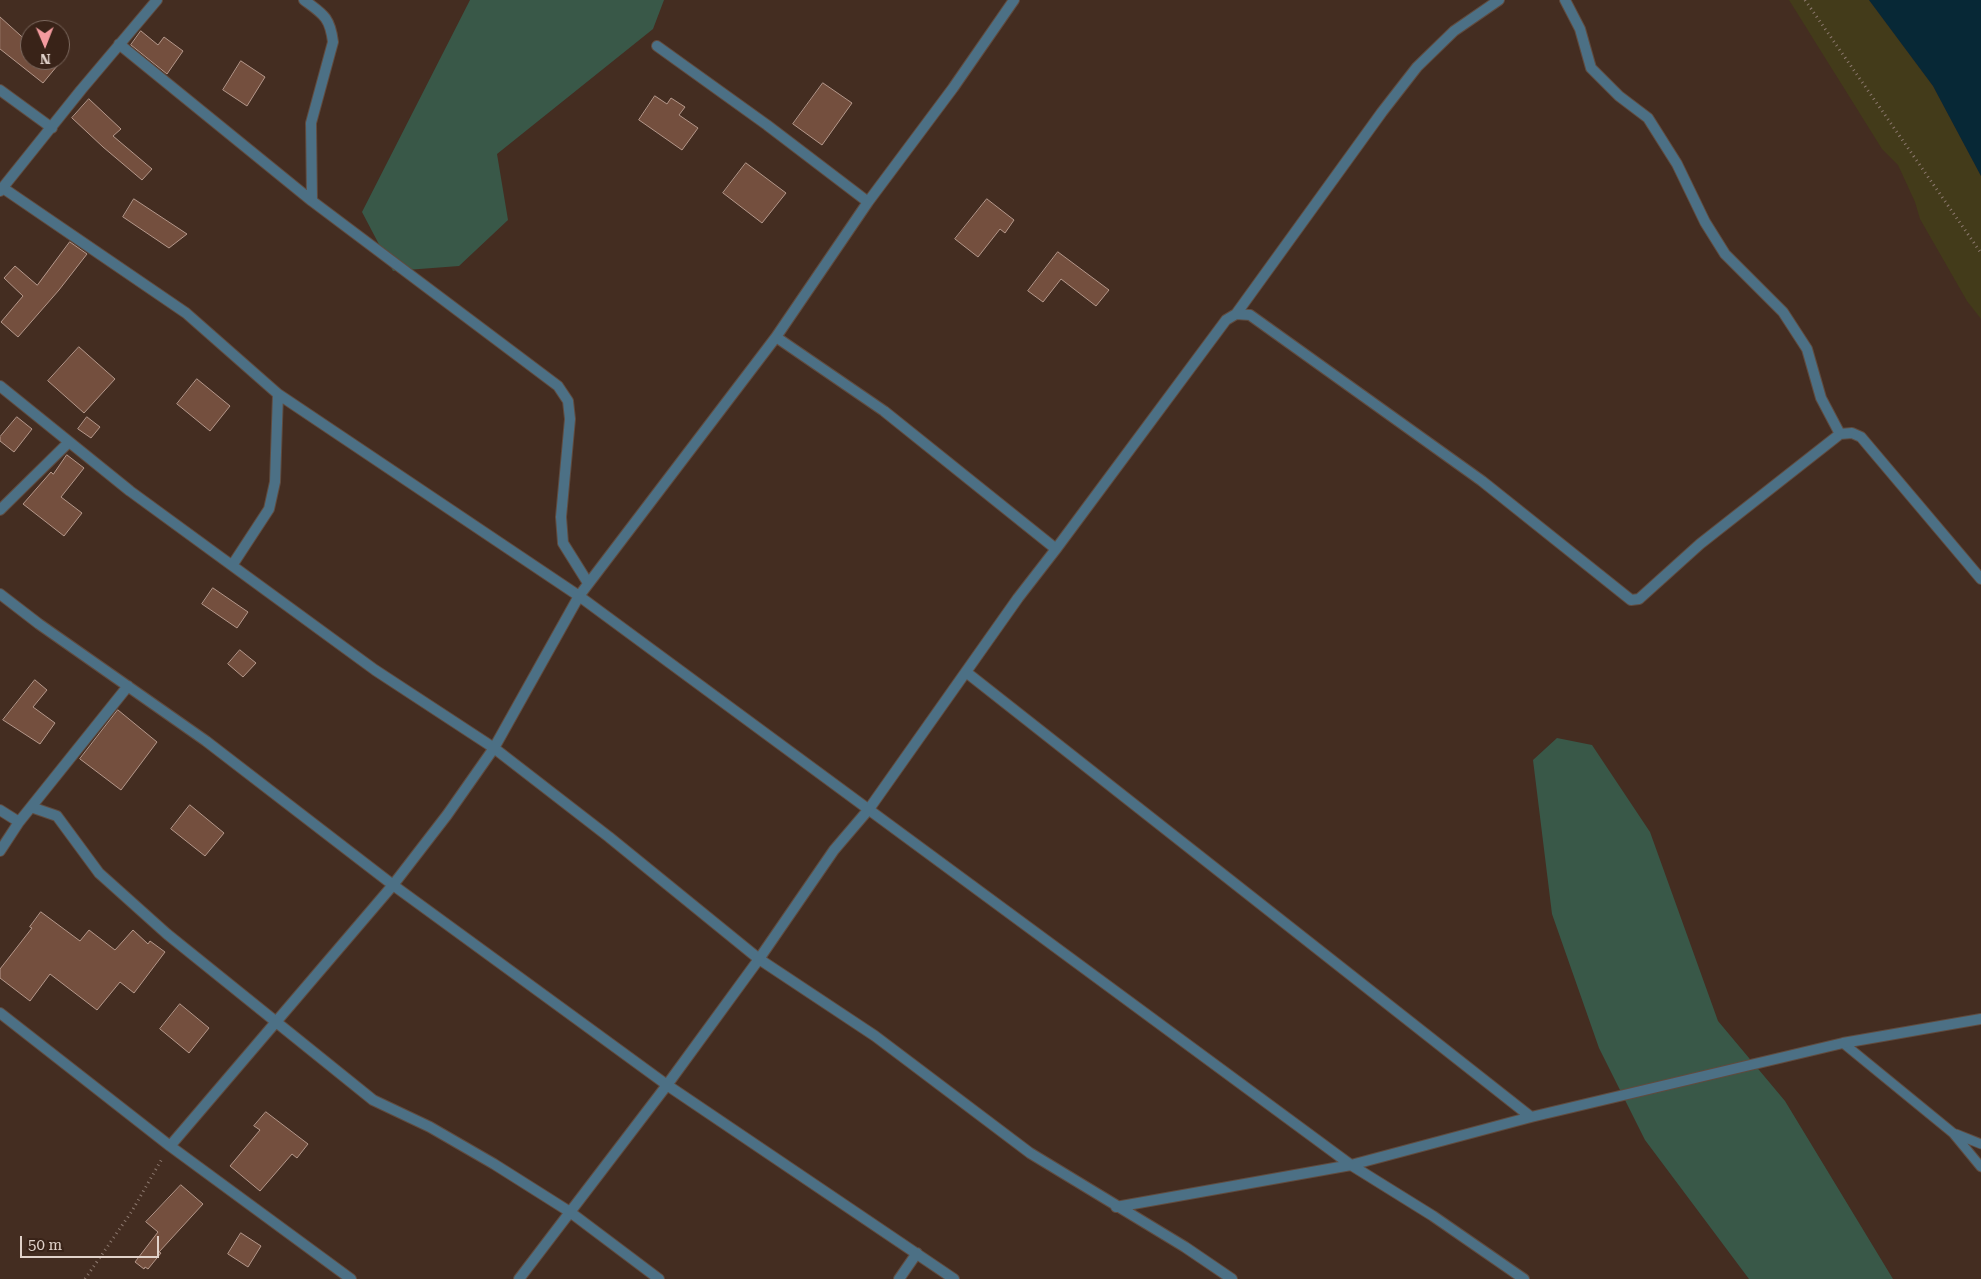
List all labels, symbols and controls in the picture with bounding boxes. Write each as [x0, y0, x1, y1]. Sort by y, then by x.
north arrow [20, 20, 70, 70]
text: N [40, 51, 51, 67]
scale bar [22, 1226, 161, 1258]
text: 50 m [28, 1236, 62, 1254]

